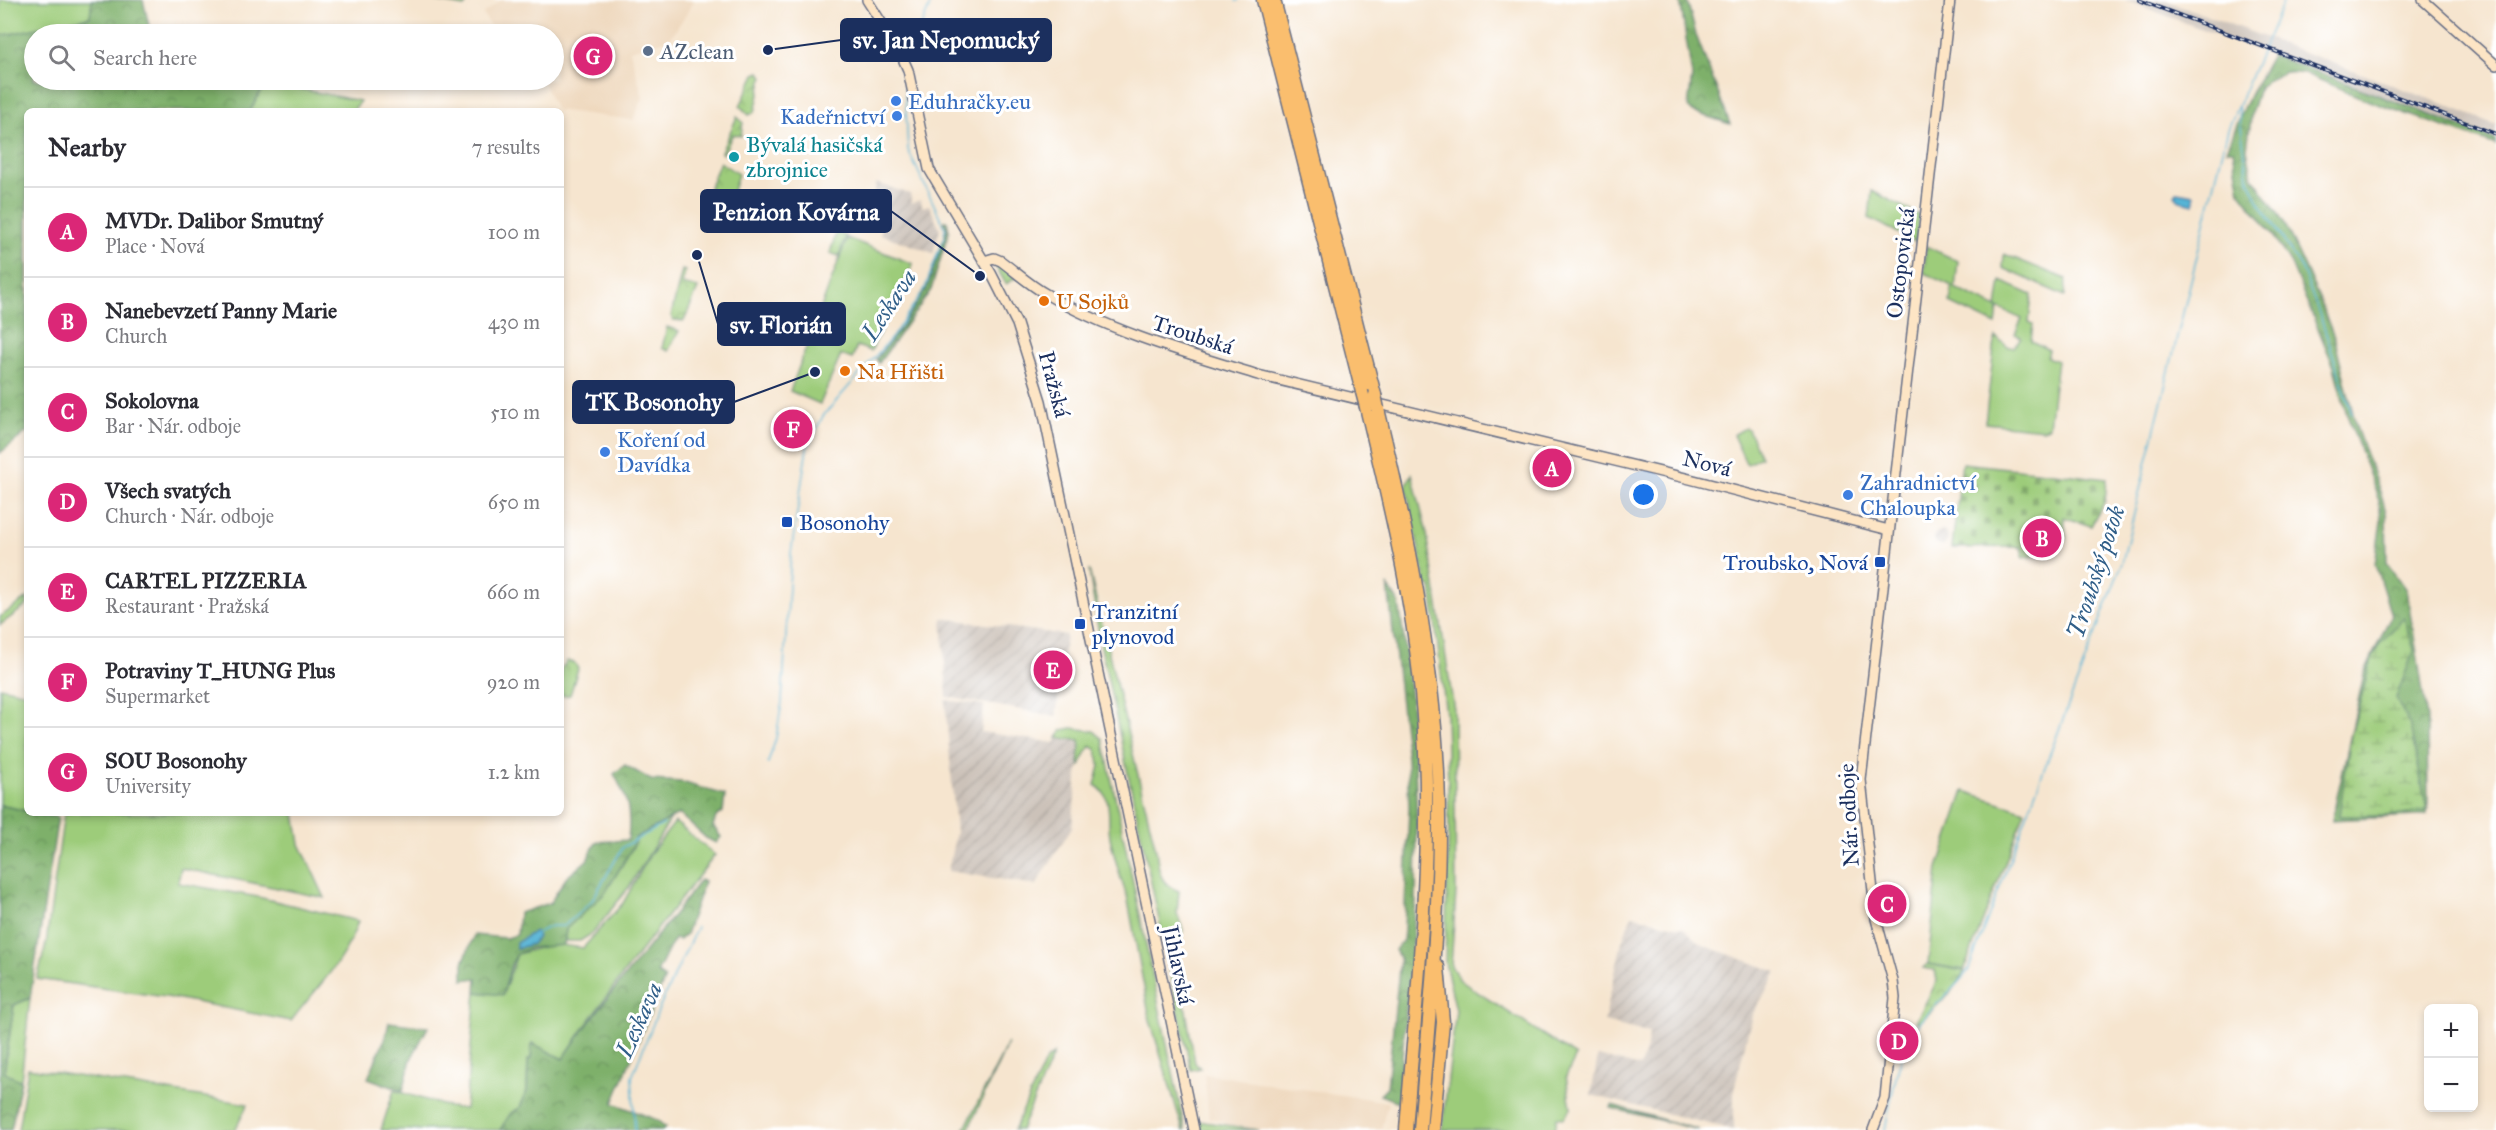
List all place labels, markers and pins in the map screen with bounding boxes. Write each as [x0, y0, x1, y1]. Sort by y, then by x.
callout: sv. Jan Nepomucký [841, 19, 1051, 61]
pin: G [574, 34, 612, 78]
place label: AZclean [659, 38, 734, 65]
marker: AZclean [641, 44, 655, 58]
place label: Eduhračky.eu [908, 88, 1031, 115]
marker: Eduhračky.eu [889, 94, 903, 108]
place label: Kadeřnictví [780, 103, 886, 130]
marker: Kadeřnictví [890, 109, 904, 123]
place label: Bývalá hasičská zbrojnice [746, 131, 884, 183]
marker: Bývalá hasičská zbrojnice [727, 150, 741, 164]
callout: Penzion Kovárna [701, 190, 891, 232]
place label: U Sojků [1056, 288, 1129, 315]
marker: U Sojků [1037, 294, 1051, 308]
callout: sv. Florián [718, 303, 845, 345]
place label: Na Hřišti [857, 358, 944, 385]
marker: Na Hřišti [838, 364, 852, 378]
callout: TK Bosonohy [573, 381, 734, 423]
pin: F [774, 406, 812, 452]
place label: Koření od Davídka [617, 426, 706, 478]
marker: Koření od Davídka [598, 445, 612, 459]
pin: A [1532, 446, 1572, 490]
place label: Zahradnictví Chaloupka [1860, 469, 1976, 521]
marker: Zahradnictví Chaloupka [1841, 488, 1855, 502]
place label: Bosonohy [799, 509, 890, 536]
marker: Bosonohy [780, 515, 794, 529]
pin: B [2022, 516, 2062, 560]
place label: Troubsko, Nová [1723, 549, 1869, 576]
marker: Troubsko, Nová [1873, 555, 1887, 569]
place label: Tranzitní plynovod [1091, 598, 1179, 650]
marker: Tranzitní plynovod [1073, 617, 1087, 631]
pin: E [1034, 648, 1072, 692]
pin: C [1868, 882, 1906, 926]
pin: D [1880, 1018, 1918, 1064]

